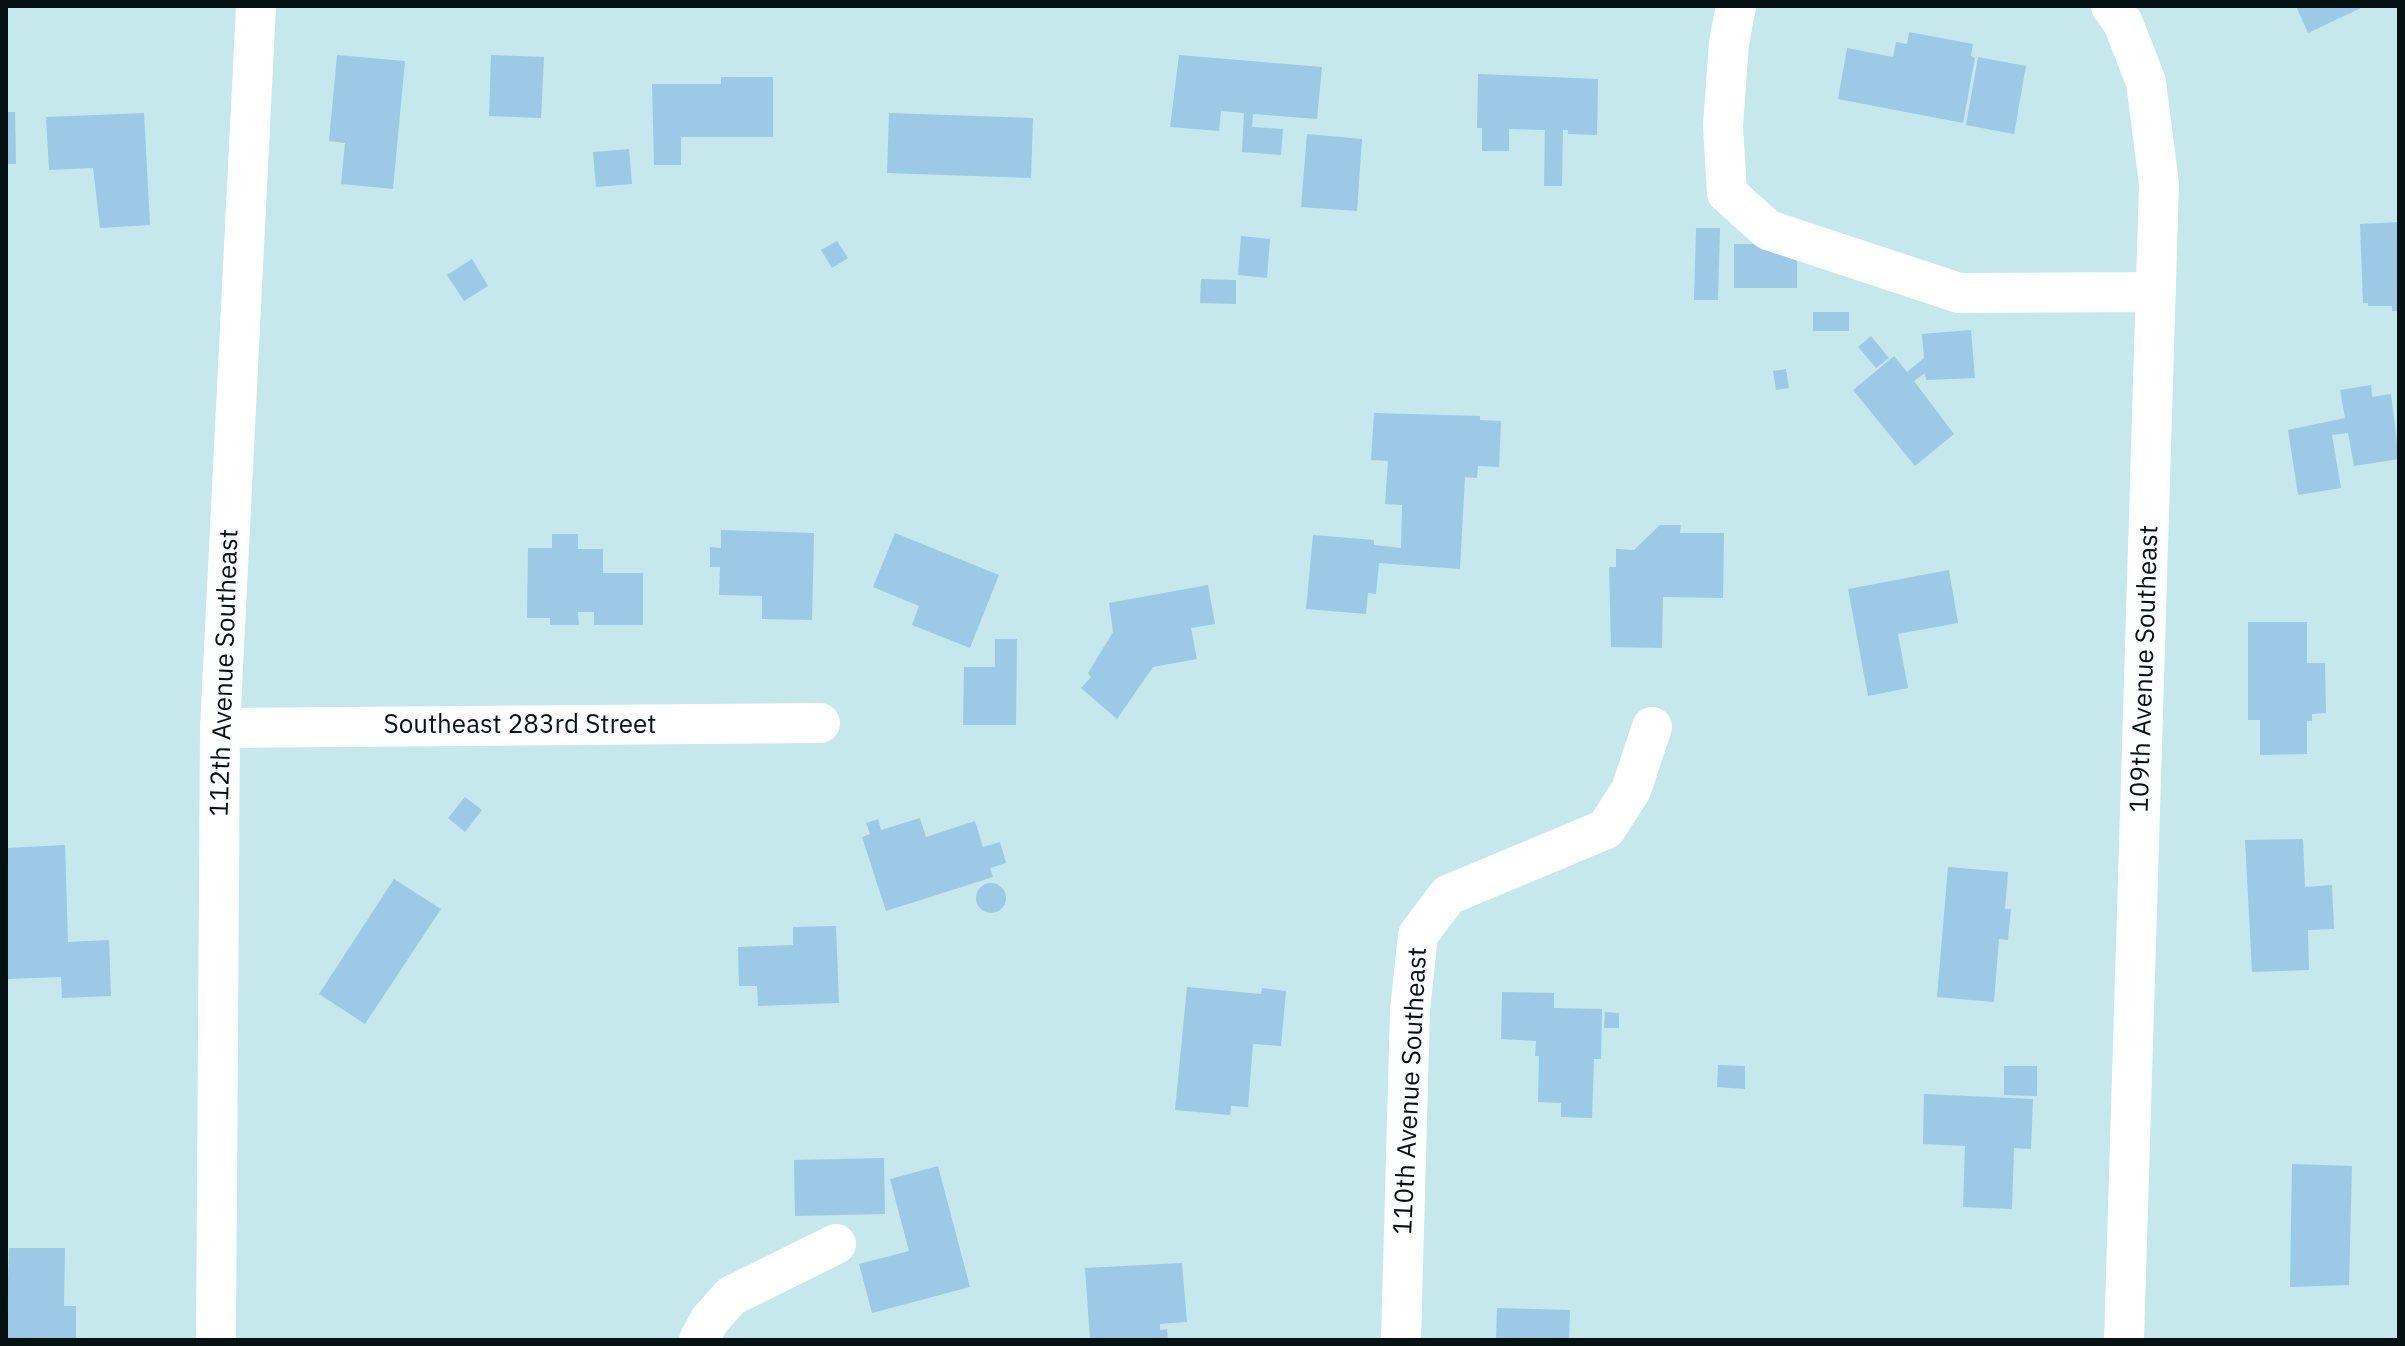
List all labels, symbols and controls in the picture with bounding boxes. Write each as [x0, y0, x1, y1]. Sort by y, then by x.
street label: 109th Avenue Southeast [2124, 525, 2166, 813]
street label: 112th Avenue Southeast [204, 529, 246, 817]
street label: Southeast 283rd Street [384, 709, 656, 741]
street label: 110th Avenue Southeast [1388, 946, 1434, 1236]

